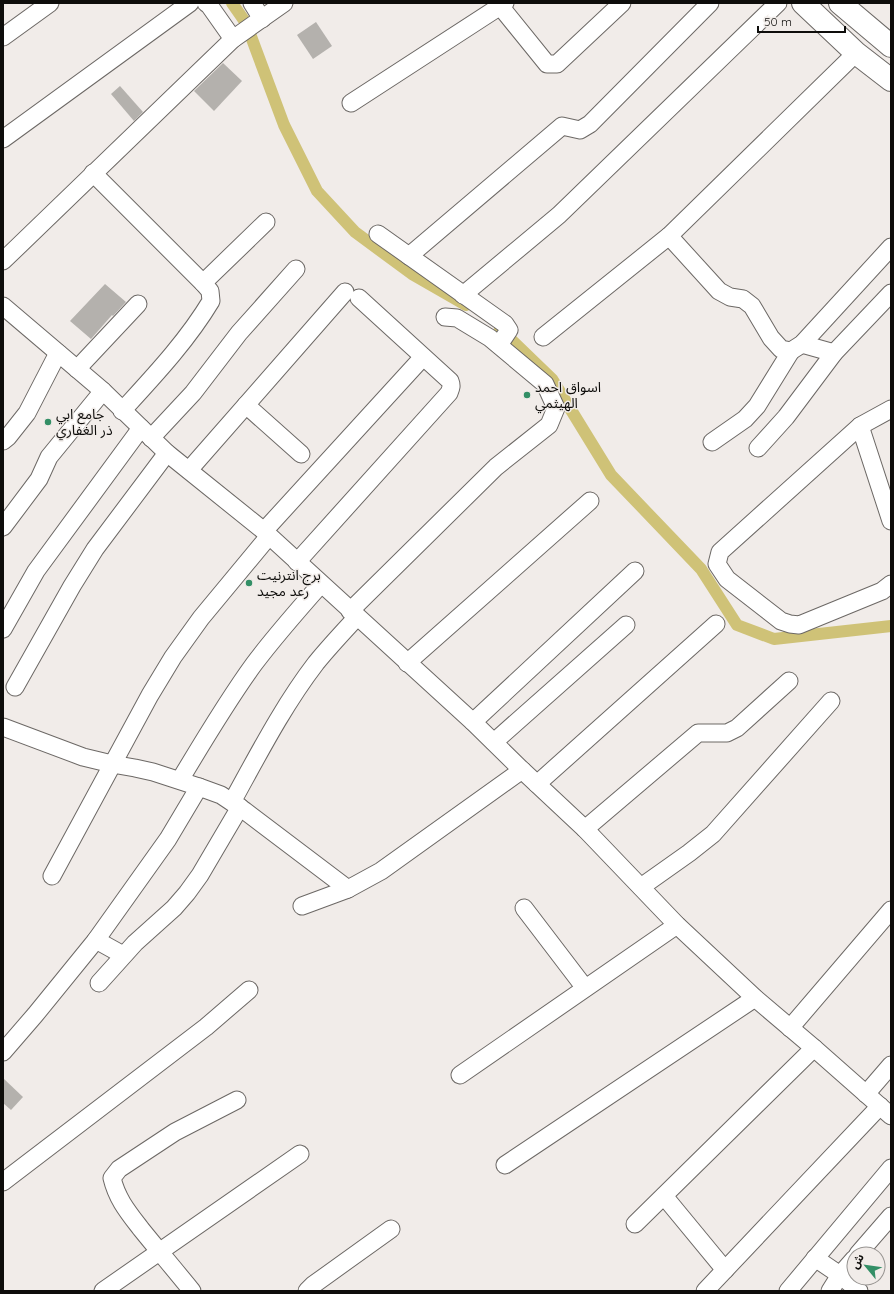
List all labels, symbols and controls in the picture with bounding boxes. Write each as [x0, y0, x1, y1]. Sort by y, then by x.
scale bar [758, 8, 845, 34]
text: 50 m [764, 14, 792, 29]
place label: اسواق احمد الهيثمي [535, 378, 601, 414]
marker: اسواق احمد الهيثمي [522, 390, 532, 400]
place label: جامع ابي ذر الغفاري [56, 405, 113, 441]
marker: جامع ابي ذر الغفاري [43, 417, 53, 427]
place label: برج انترنيت رعد مجيد [257, 566, 321, 600]
marker: برج انترنيت رعد مجيد [244, 578, 254, 588]
north arrow [846, 1246, 886, 1286]
text: ش [847, 1251, 867, 1271]

